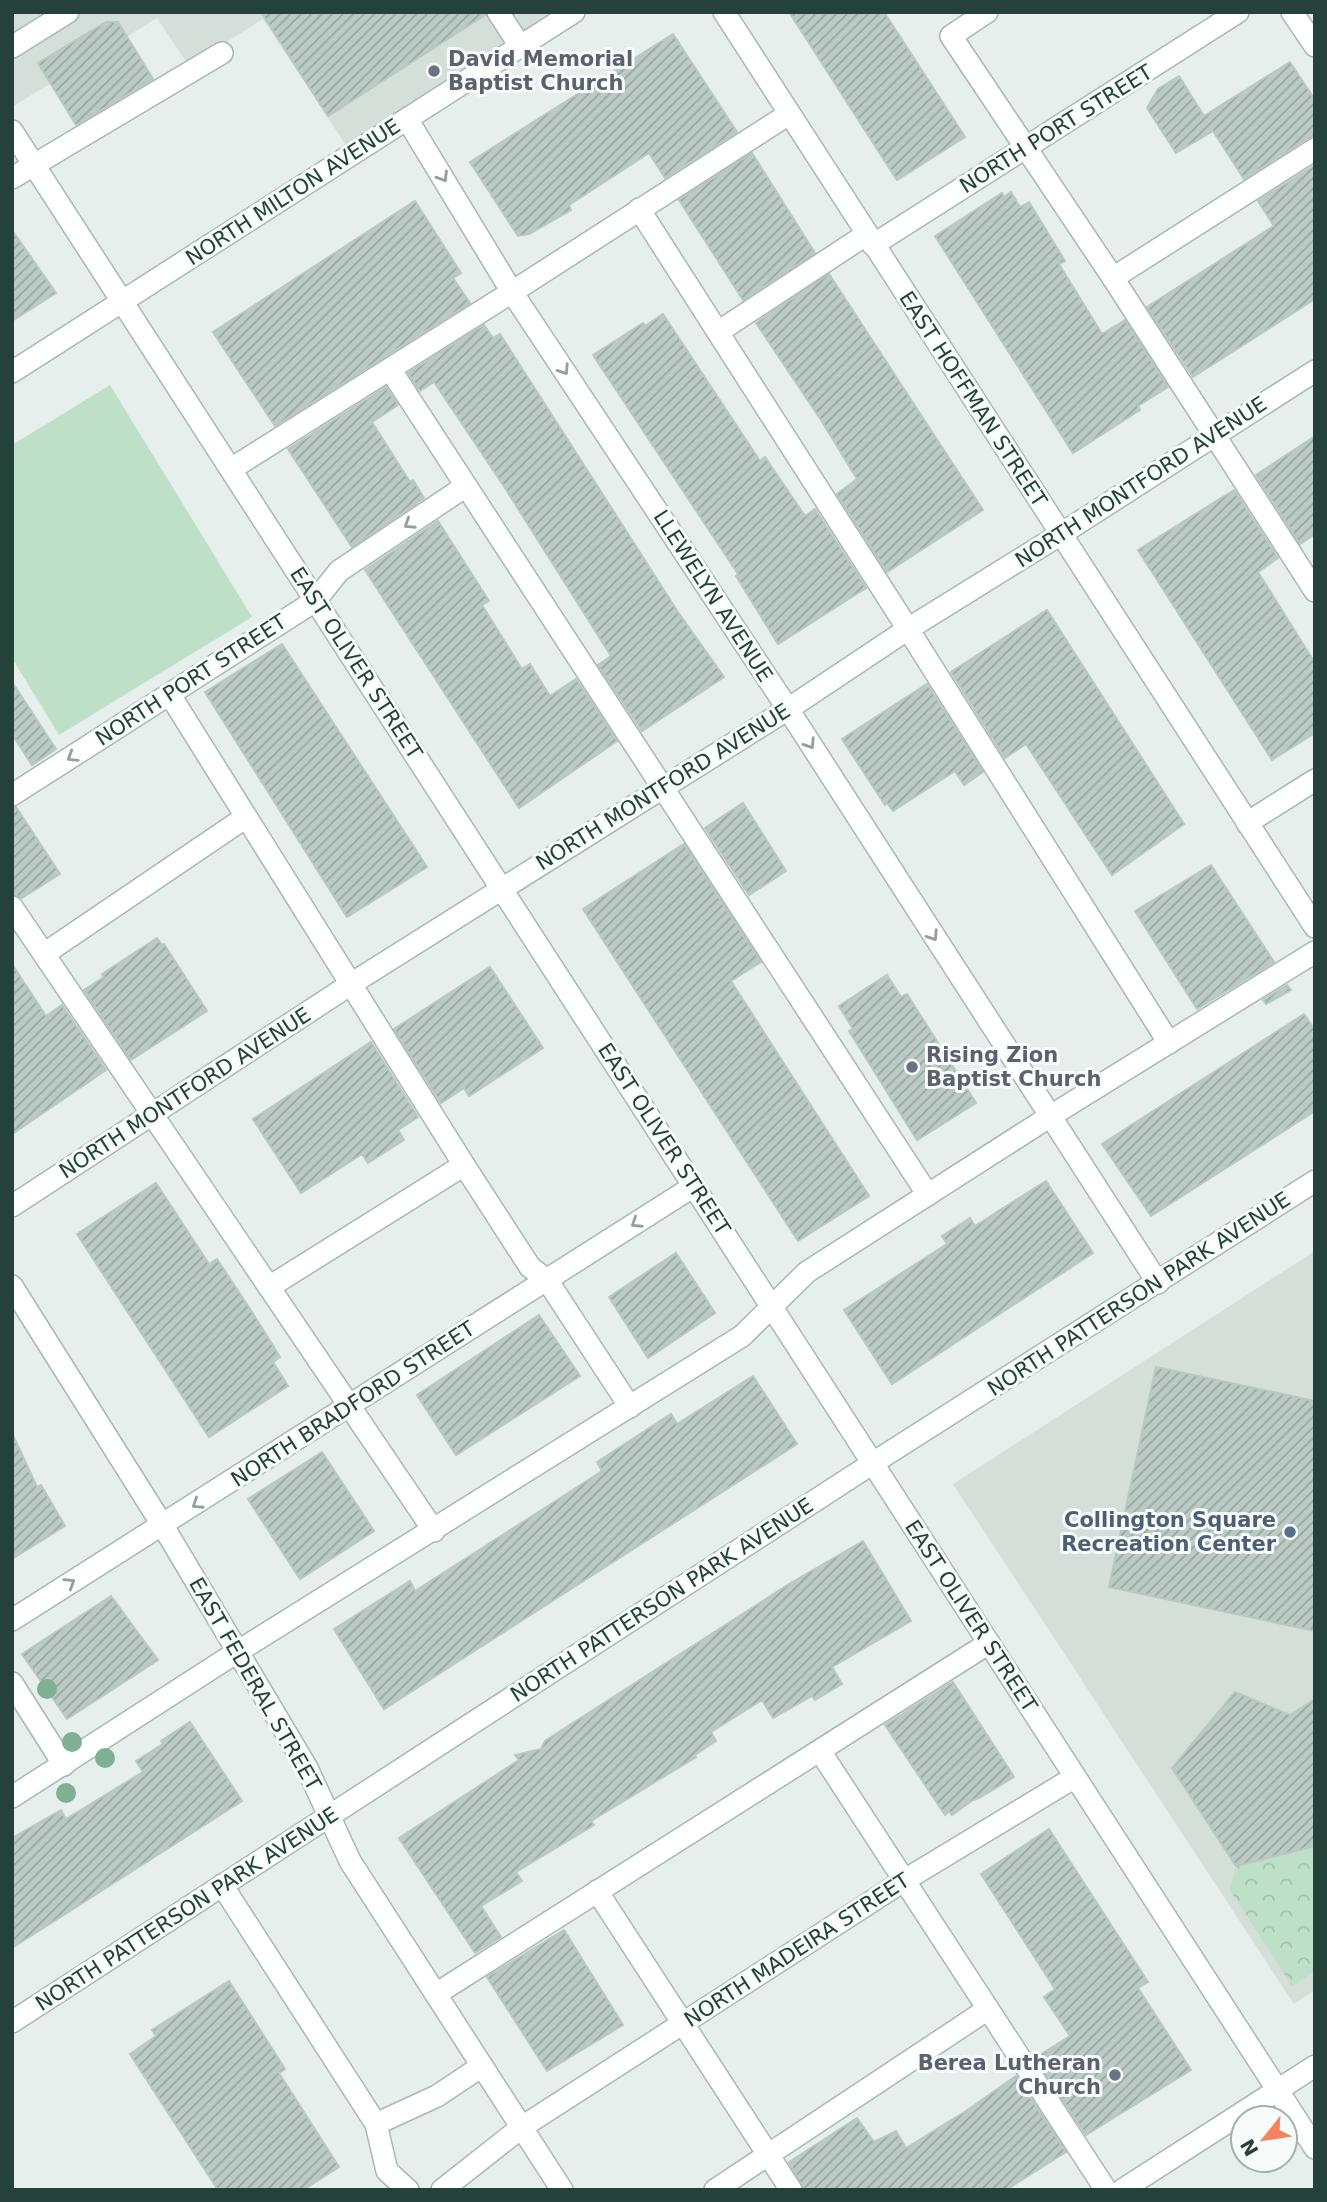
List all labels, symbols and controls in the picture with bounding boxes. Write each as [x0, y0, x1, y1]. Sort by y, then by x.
place label: David Memorial Baptist Church [448, 47, 633, 95]
street label: NORTH PORT STREET [955, 60, 1157, 198]
marker: David Memorial Baptist Church [426, 63, 442, 79]
street label: NORTH MILTON AVENUE [181, 114, 405, 270]
one-way arrow [434, 170, 447, 183]
street label: EAST HOFFMAN STREET [894, 287, 1052, 511]
one-way arrow [555, 362, 568, 375]
street label: NORTH MONTFORD AVENUE [1011, 392, 1271, 572]
street label: LLEWELYN AVENUE [649, 506, 777, 686]
one-way arrow [404, 516, 417, 529]
street label: EAST OLIVER STREET [285, 563, 427, 764]
street label: NORTH PORT STREET [91, 609, 291, 751]
street label: NORTH MONTFORD AVENUE [532, 699, 794, 875]
one-way arrow [802, 736, 814, 749]
one-way arrow [66, 749, 79, 762]
one-way arrow [924, 928, 937, 941]
street label: NORTH MONTFORD AVENUE [55, 1003, 315, 1183]
street label: EAST OLIVER STREET [593, 1039, 735, 1240]
place label: Rising Zion Baptist Church [926, 1043, 1101, 1091]
marker: Rising Zion Baptist Church [904, 1059, 920, 1075]
street label: NORTH PATTERSON PARK AVENUE [983, 1187, 1295, 1401]
one-way arrow [631, 1215, 644, 1227]
street label: NORTH BRADFORD STREET [227, 1316, 479, 1492]
street label: NORTH PATTERSON PARK AVENUE [506, 1493, 818, 1707]
one-way arrow [191, 1495, 204, 1508]
place label: Collington Square Recreation Center [1061, 1508, 1277, 1556]
street label: EAST OLIVER STREET [900, 1516, 1042, 1717]
marker: Collington Square Recreation Center [1282, 1524, 1298, 1540]
street label: EAST FEDERAL STREET [184, 1573, 326, 1795]
one-way arrow [63, 1579, 76, 1592]
street label: NORTH PATTERSON PARK AVENUE [31, 1802, 343, 2016]
street label: NORTH MADEIRA STREET [680, 1868, 914, 2032]
place label: Berea Lutheran Church [918, 2051, 1101, 2099]
marker: Berea Lutheran Church [1107, 2067, 1123, 2083]
north arrow [1229, 2104, 1299, 2174]
text: N [1236, 2135, 1263, 2160]

